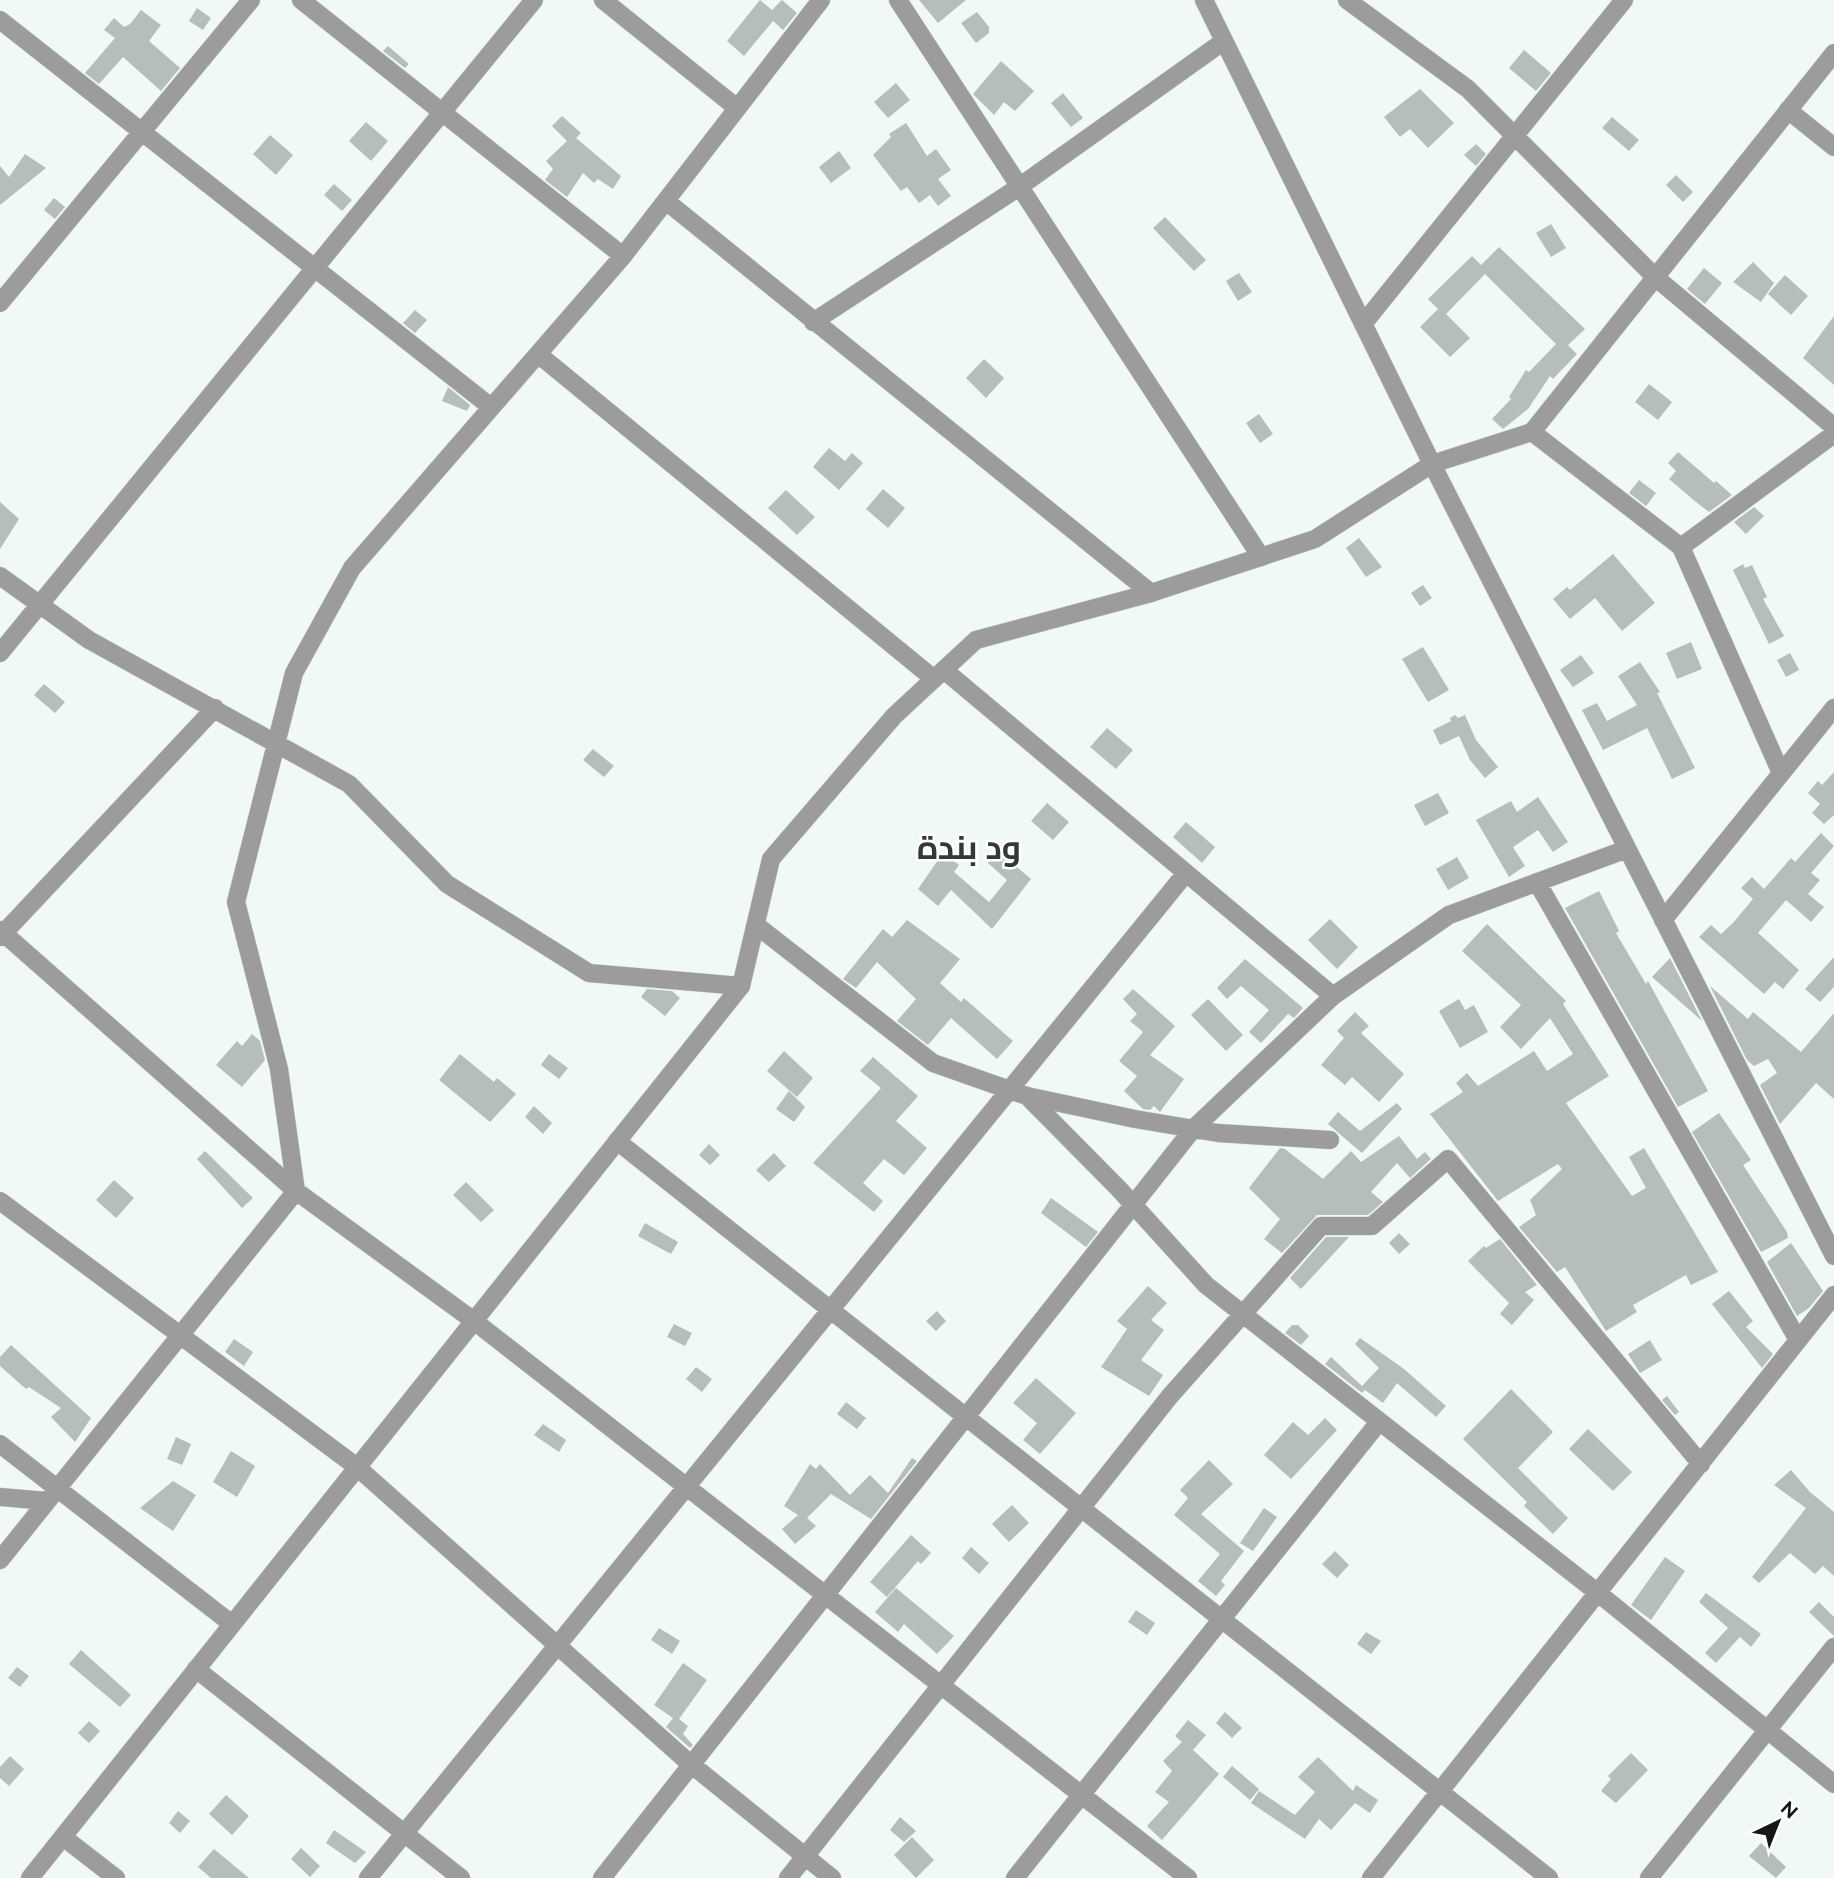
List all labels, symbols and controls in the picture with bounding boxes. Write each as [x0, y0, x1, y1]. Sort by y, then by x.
district label: ود بندة [917, 828, 1021, 867]
north arrow [1743, 1787, 1813, 1857]
text: N [1777, 1797, 1802, 1823]

